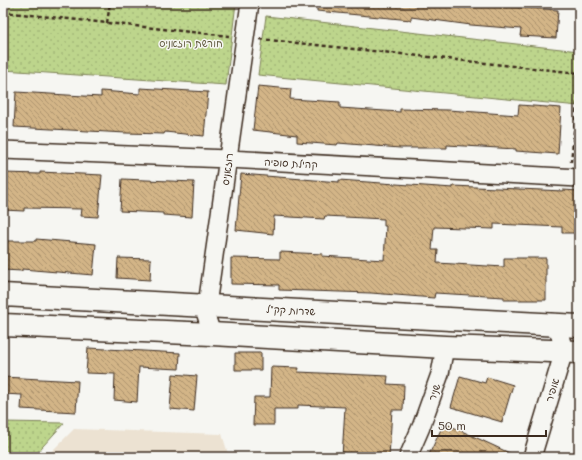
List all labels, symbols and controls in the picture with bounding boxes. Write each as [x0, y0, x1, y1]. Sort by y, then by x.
park label: חורשת רוזאניס [159, 36, 223, 50]
street label: רוזאניס [218, 152, 236, 186]
street label: קהילת סופיה [264, 155, 318, 171]
street label: שדרות קק"ל [266, 302, 316, 318]
street label: אופיר [542, 376, 562, 404]
street label: שניר [425, 382, 443, 402]
scale bar [432, 412, 546, 438]
text: 50 m [438, 417, 466, 433]

